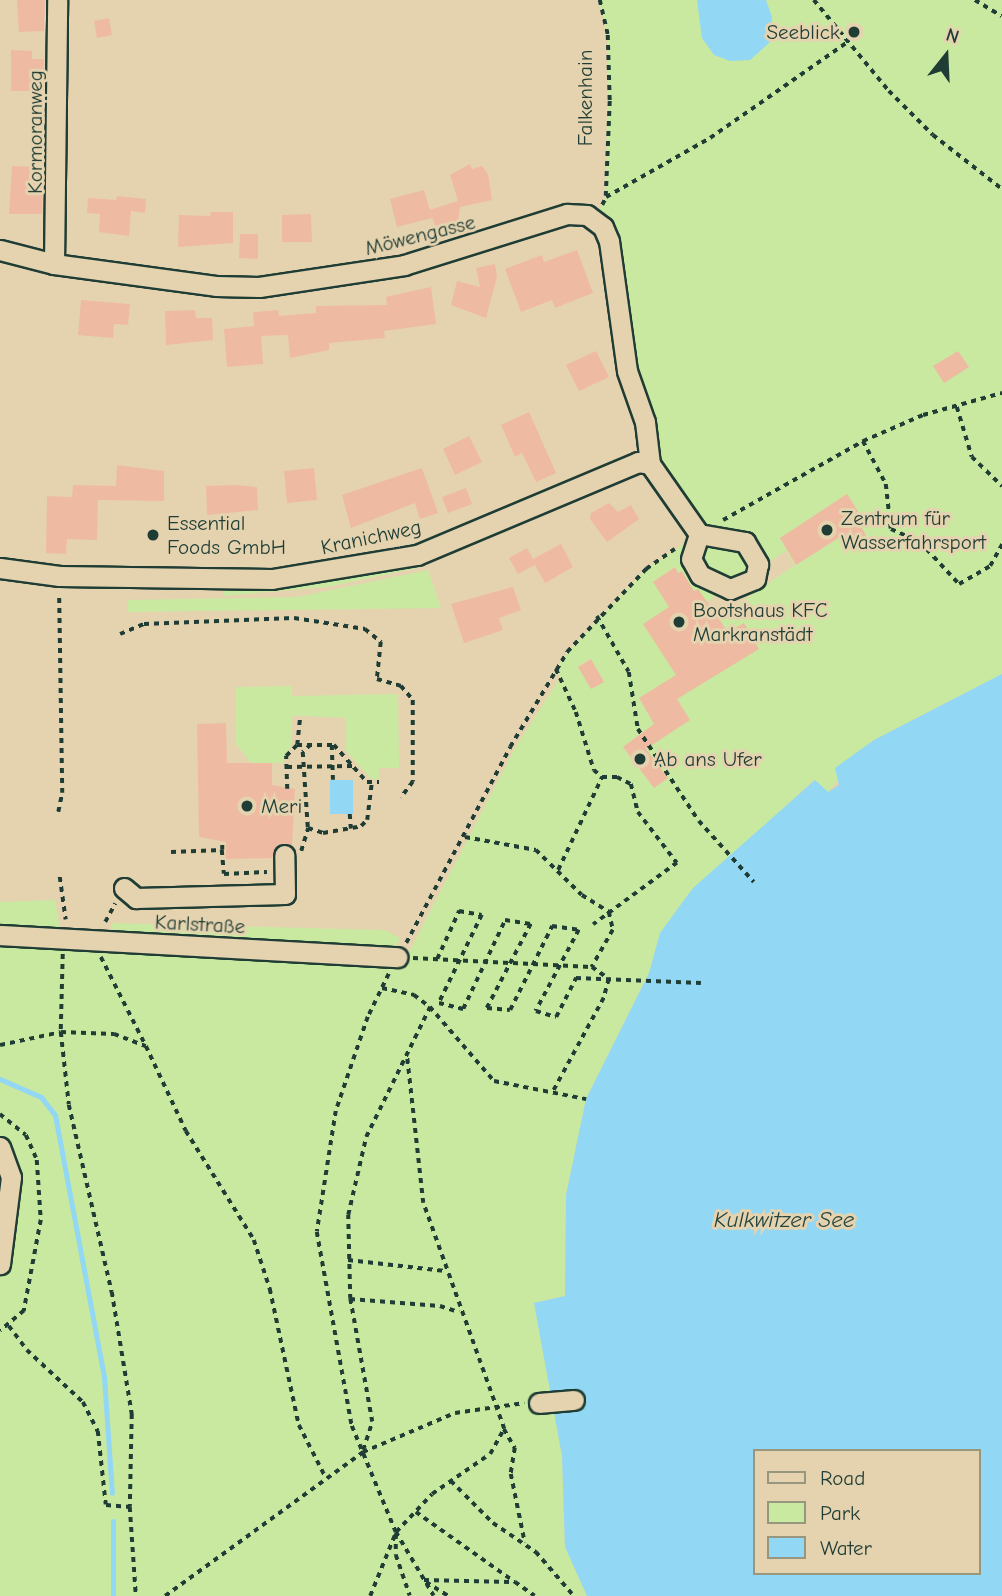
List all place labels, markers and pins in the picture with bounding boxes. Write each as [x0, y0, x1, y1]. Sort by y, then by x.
place label: Seeblick [766, 19, 840, 45]
marker: Seeblick [846, 24, 862, 40]
place label: Zentrum für Wasserfahrsport [841, 505, 986, 555]
place label: Essential Foods GmbH [167, 510, 286, 560]
marker: Zentrum für Wasserfahrsport [819, 522, 835, 538]
marker: Essential Foods GmbH [145, 527, 161, 543]
place label: Bootshaus KFC Markranstädt [693, 597, 828, 647]
marker: Bootshaus KFC Markranstädt [671, 614, 687, 630]
place label: Ab ans Ufer [654, 746, 761, 772]
marker: Ab ans Ufer [632, 751, 648, 767]
place label: Meri [261, 793, 302, 819]
marker: Meri [239, 798, 255, 814]

